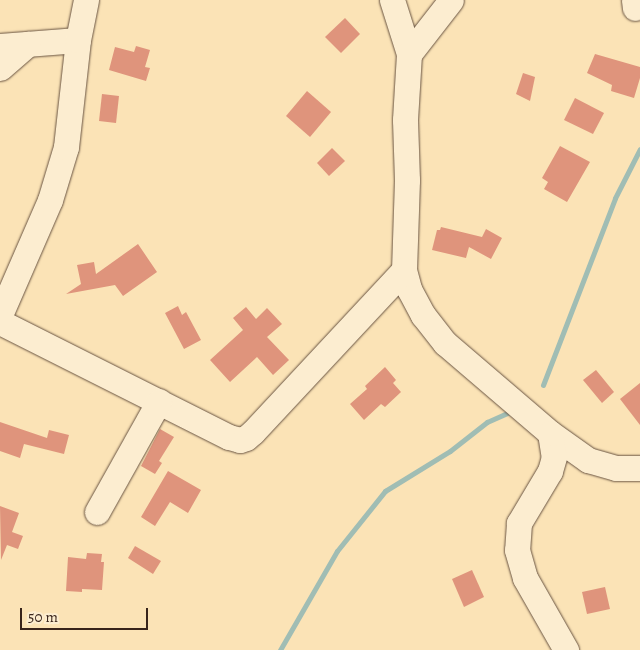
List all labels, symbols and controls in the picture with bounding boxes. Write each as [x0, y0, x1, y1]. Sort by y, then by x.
scale bar [22, 598, 150, 630]
text: 50 m [28, 607, 58, 627]

